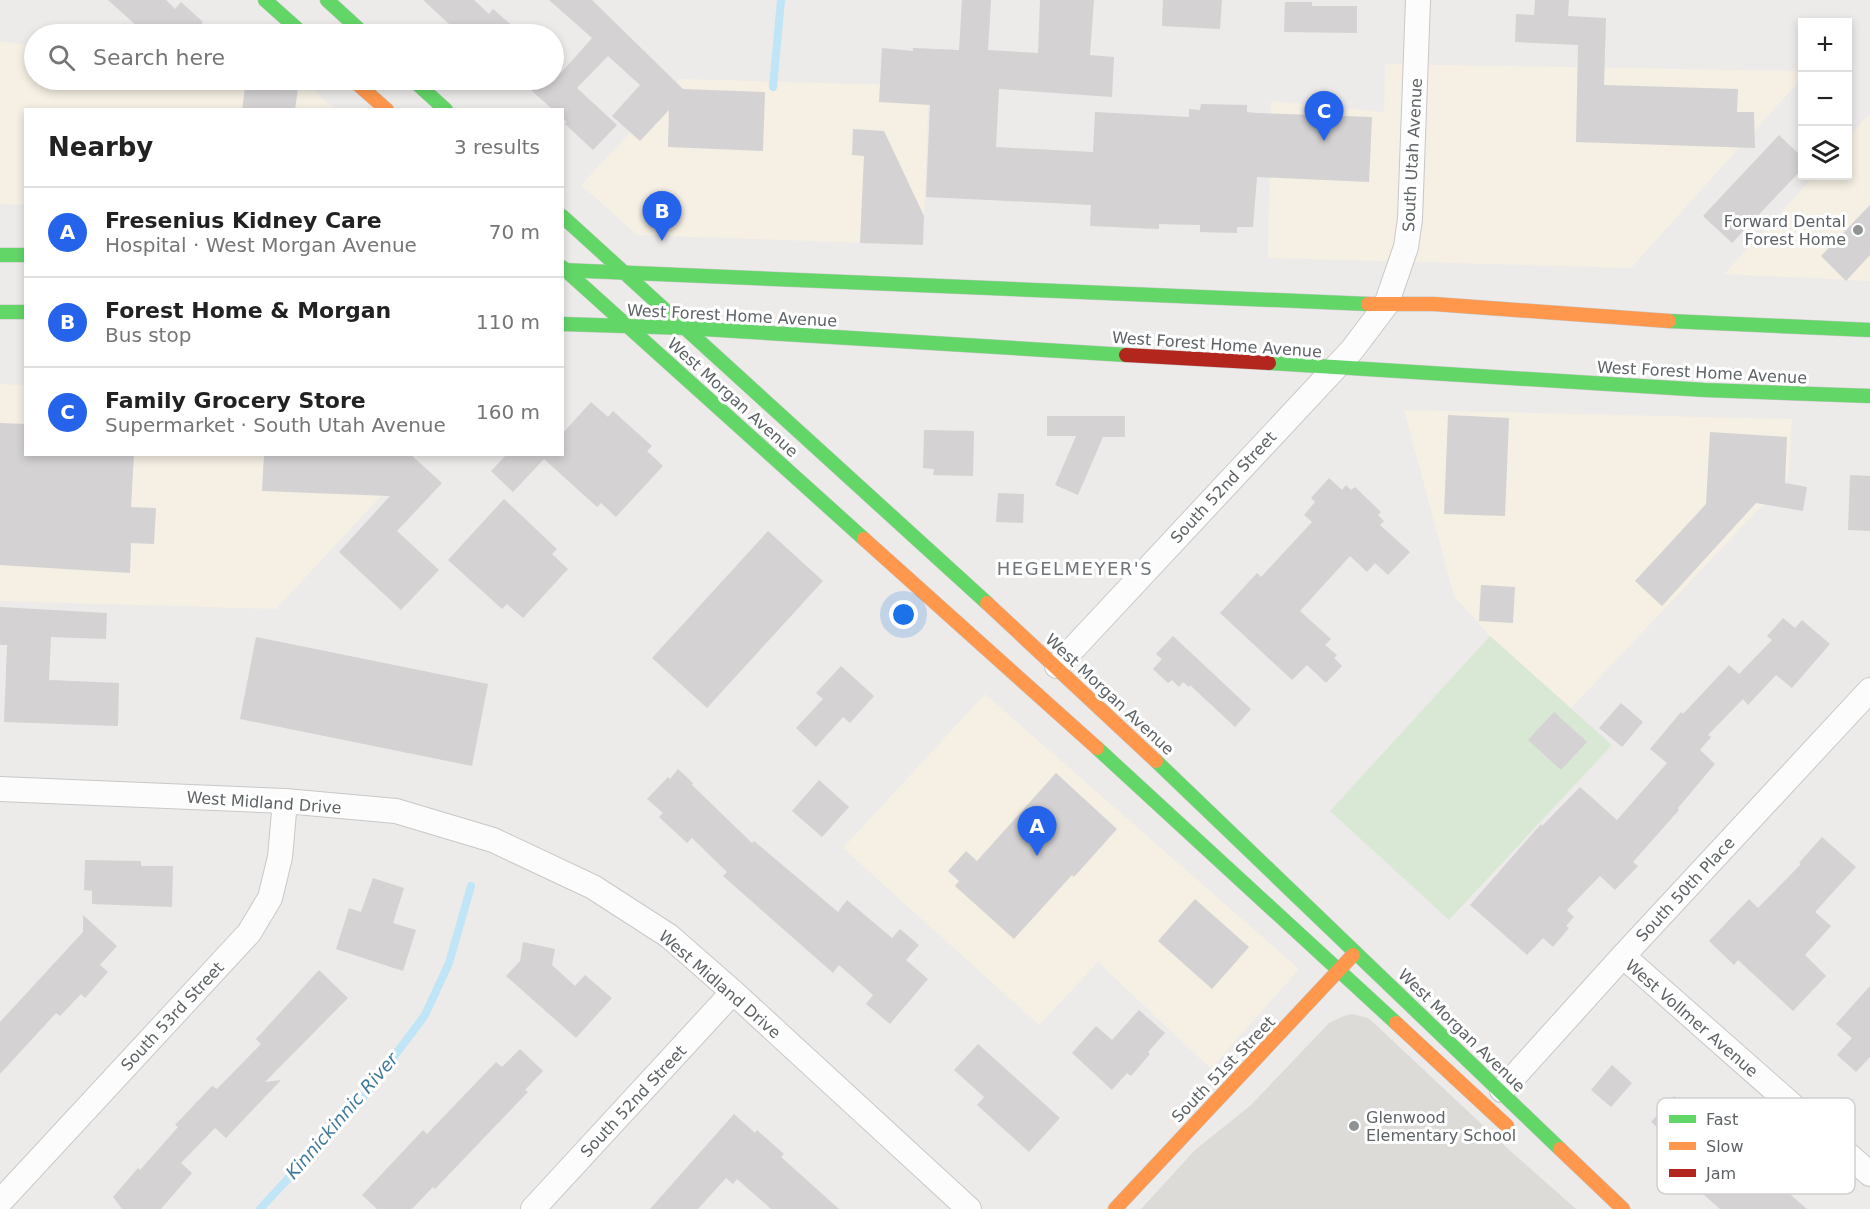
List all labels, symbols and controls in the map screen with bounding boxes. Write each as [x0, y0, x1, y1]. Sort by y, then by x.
map controls [1798, 18, 1852, 180]
button: + [1798, 18, 1852, 72]
search box [24, 24, 564, 90]
icon: search [45, 41, 78, 74]
text: Search here [93, 45, 225, 70]
button: − [1798, 72, 1852, 126]
street label: South Utah Avenue [1399, 78, 1426, 232]
pin: C [1304, 92, 1344, 141]
button: layers [1798, 126, 1852, 180]
text: Nearby [48, 132, 153, 162]
text: 3 results [454, 135, 540, 159]
pin: B [642, 192, 682, 241]
text: Fresenius Kidney Care [105, 208, 382, 233]
place label: Forward Dental Forest Home [1724, 212, 1846, 249]
text: A [60, 220, 75, 244]
text: 70 m [489, 220, 540, 244]
marker: Forward Dental Forest Home [1851, 223, 1865, 237]
text: Hospital · West Morgan Avenue [105, 233, 417, 257]
text: Forest Home & Morgan [105, 298, 391, 323]
street label: West Forest Home Avenue [626, 301, 838, 330]
text: B [60, 310, 75, 334]
text: 110 m [476, 310, 540, 334]
text: Bus stop [105, 323, 191, 347]
street label: West Forest Home Avenue [1111, 328, 1323, 361]
street label: West Morgan Avenue [664, 334, 802, 461]
street label: West Forest Home Avenue [1596, 358, 1808, 387]
text: Family Grocery Store [105, 388, 366, 413]
text: C [60, 400, 75, 424]
text: 160 m [476, 400, 540, 424]
text: Supermarket · South Utah Avenue [105, 413, 446, 437]
street label: South 52nd Street [1167, 427, 1280, 547]
district label: HEGELMEYER'S [997, 558, 1153, 579]
your location [889, 600, 918, 629]
street label: West Morgan Avenue [1041, 630, 1178, 759]
street label: West Midland Drive [186, 788, 342, 817]
pin: A [1018, 806, 1056, 856]
street label: South 50th Place [1632, 833, 1739, 946]
street label: West Midland Drive [655, 926, 784, 1042]
street label: West Vollmer Avenue [1622, 956, 1762, 1081]
street label: South 53rd Street [117, 958, 228, 1075]
street label: West Morgan Avenue [1394, 965, 1529, 1096]
street label: South 51st Street [1168, 1012, 1279, 1126]
street label: South 52nd Street [577, 1041, 690, 1161]
water label: Kinnickinnic River [281, 1047, 403, 1183]
legend [1657, 1098, 1855, 1194]
place label: Glenwood Elementary School [1366, 1108, 1516, 1145]
text: Fast [1706, 1110, 1738, 1129]
marker: Glenwood Elementary School [1347, 1119, 1361, 1133]
text: Slow [1706, 1137, 1743, 1156]
text: Jam [1705, 1164, 1736, 1183]

